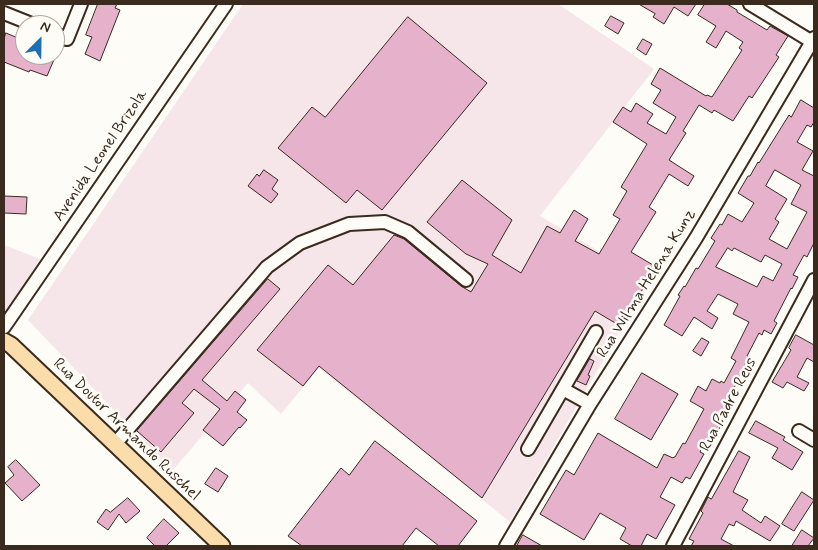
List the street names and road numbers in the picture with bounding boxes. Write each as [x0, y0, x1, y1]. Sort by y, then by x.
street label: Avenida Leonel Brizola [50, 86, 152, 226]
street label: Rua Wilma Helena Kunz [593, 206, 701, 362]
street label: Rua Doutor Armando Ruschel [48, 355, 204, 505]
street label: Rua Padre Reus [696, 355, 762, 455]

